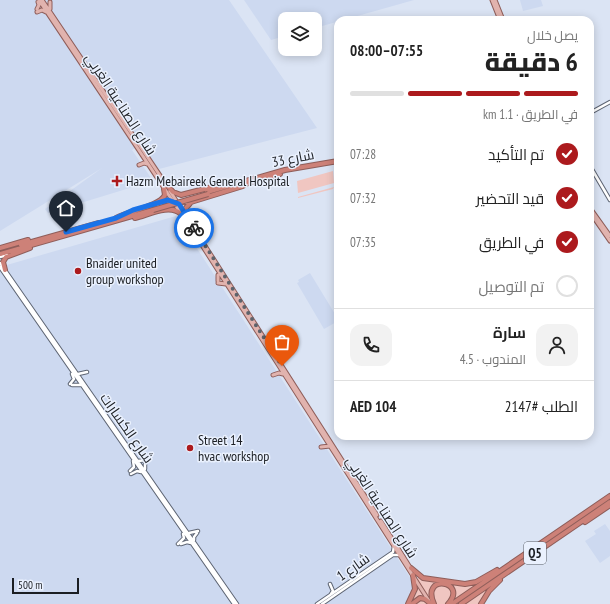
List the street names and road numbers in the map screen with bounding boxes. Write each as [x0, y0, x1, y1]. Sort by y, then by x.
street label: شارع الصناعية الغربي [79, 50, 161, 160]
street label: شارع 33 [270, 145, 316, 171]
street label: شارع الكسارات [96, 389, 158, 467]
street label: شارع الصناعية الغربي [340, 453, 422, 563]
road number: Q5 [524, 542, 546, 564]
street label: شارع 1 [333, 549, 373, 585]

